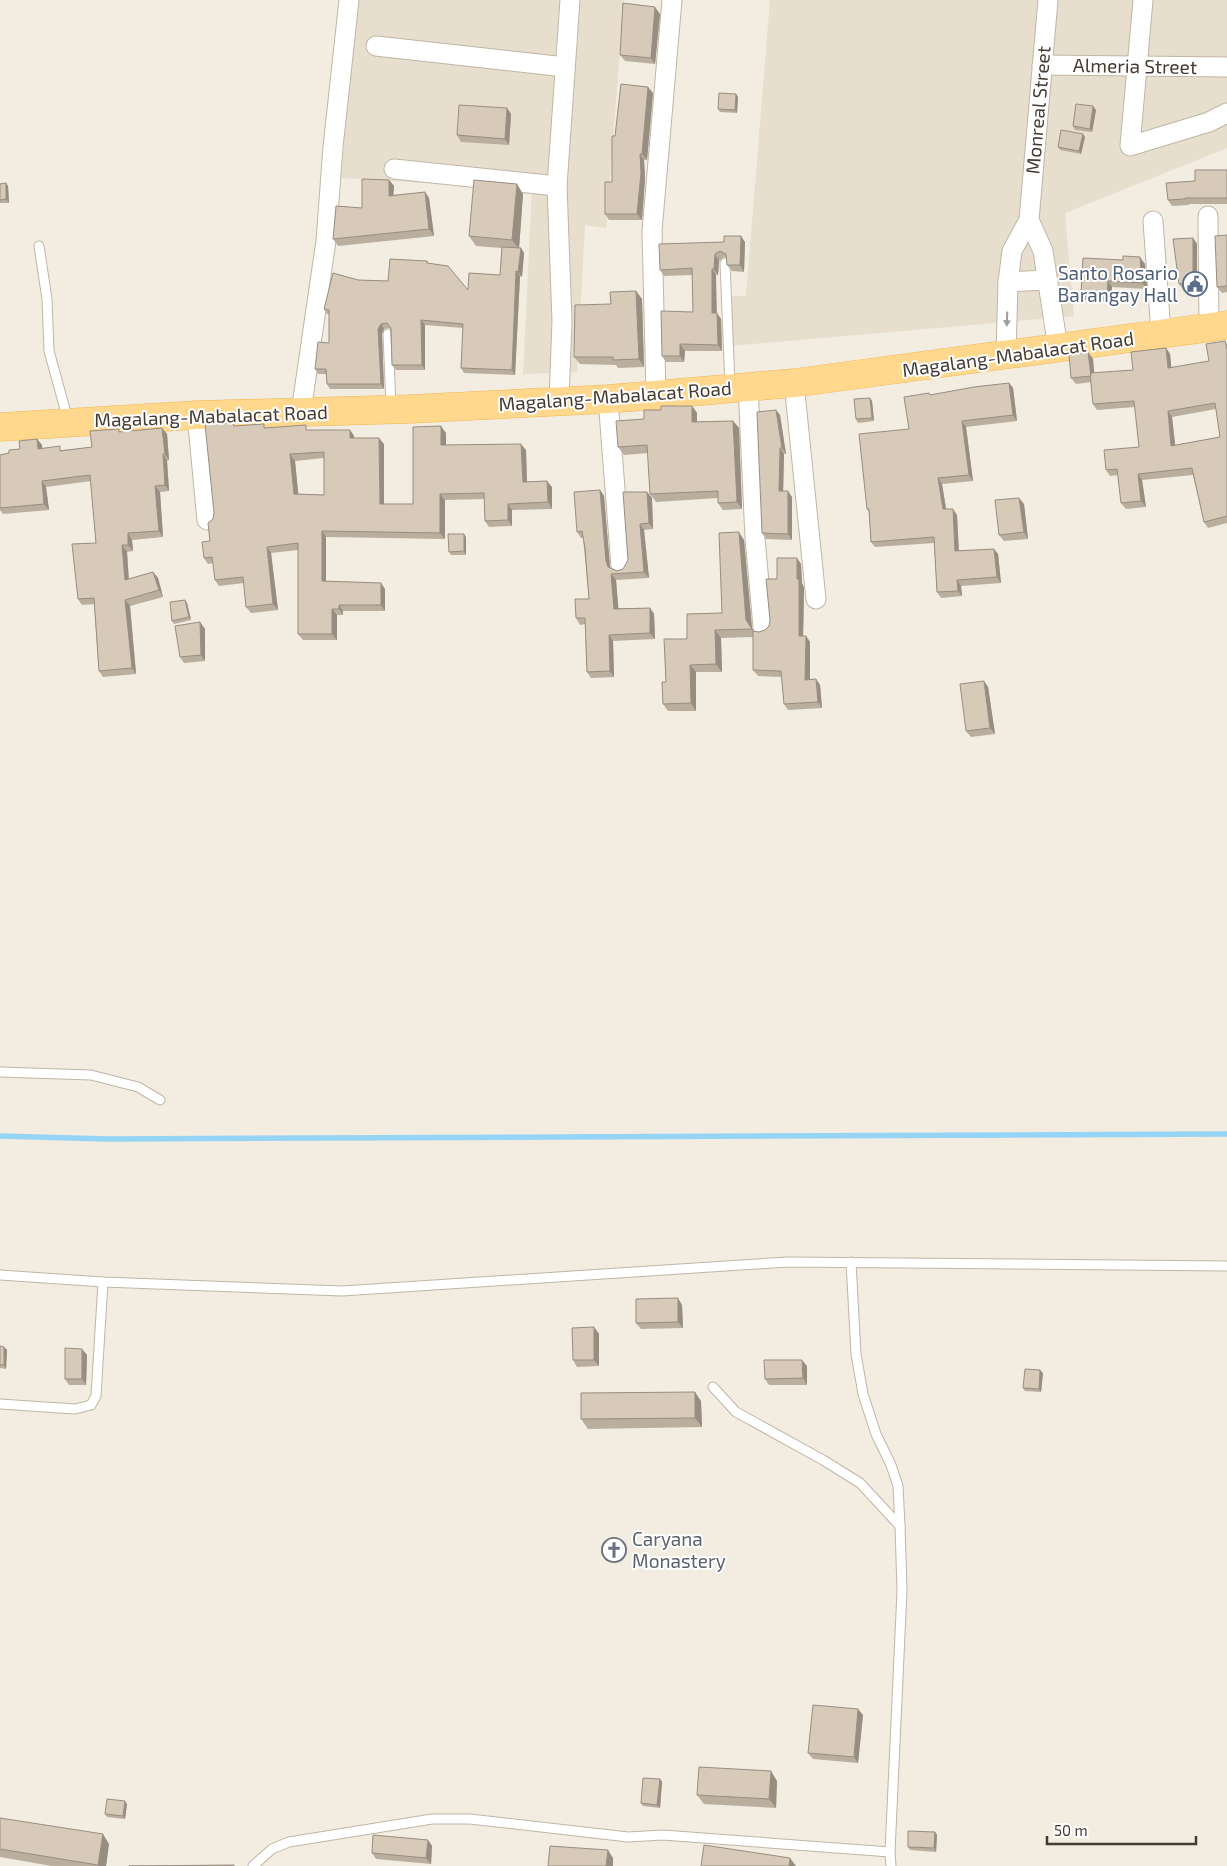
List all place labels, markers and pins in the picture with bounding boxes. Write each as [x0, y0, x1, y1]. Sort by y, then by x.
place label: Santo Rosario Barangay Hall [1057, 261, 1178, 306]
public building icon: Santo Rosario Barangay Hall [1182, 271, 1208, 297]
place label: Caryana Monastery [632, 1527, 726, 1572]
church icon: Caryana Monastery [601, 1537, 627, 1563]

